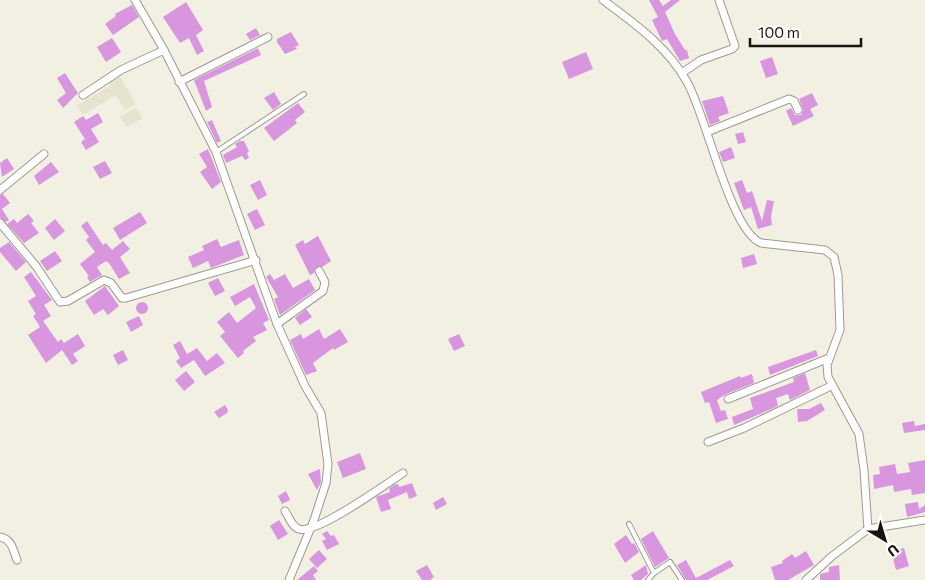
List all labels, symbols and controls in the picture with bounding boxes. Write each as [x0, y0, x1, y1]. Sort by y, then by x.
scale bar [750, 15, 861, 47]
text: 100 m [758, 23, 800, 41]
north arrow [860, 515, 910, 565]
text: U [884, 541, 903, 560]

